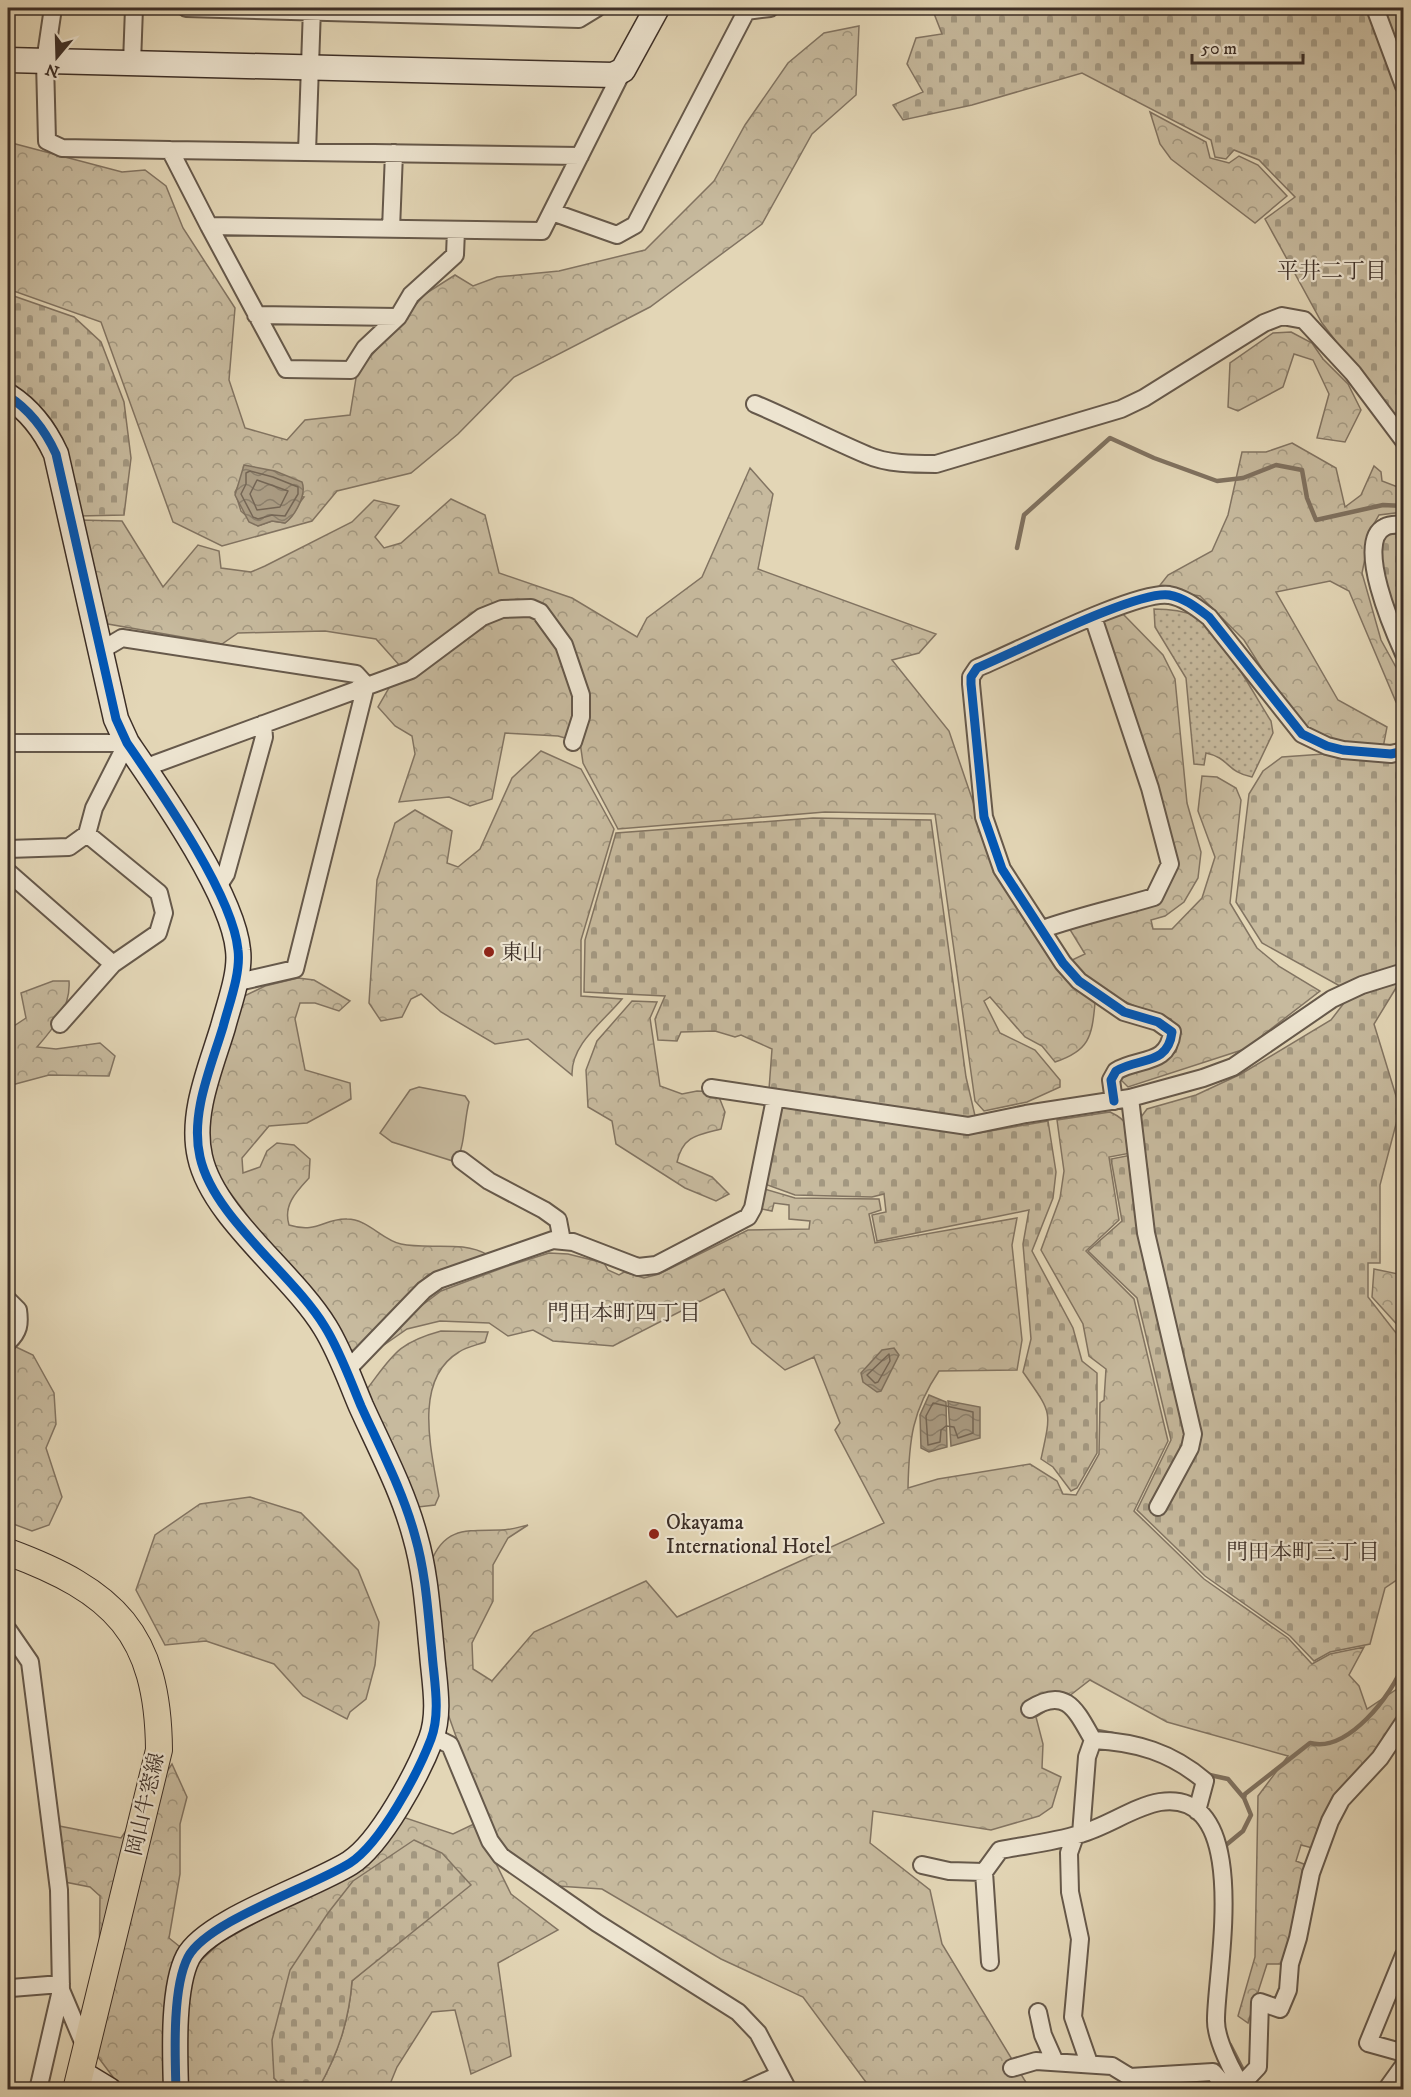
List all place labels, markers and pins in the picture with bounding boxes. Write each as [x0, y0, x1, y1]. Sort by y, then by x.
place label: 東山 [501, 940, 543, 966]
marker: 東山 [482, 945, 496, 959]
place label: Okayama International Hotel [666, 1510, 832, 1560]
marker: Okayama International Hotel [647, 1527, 661, 1541]

